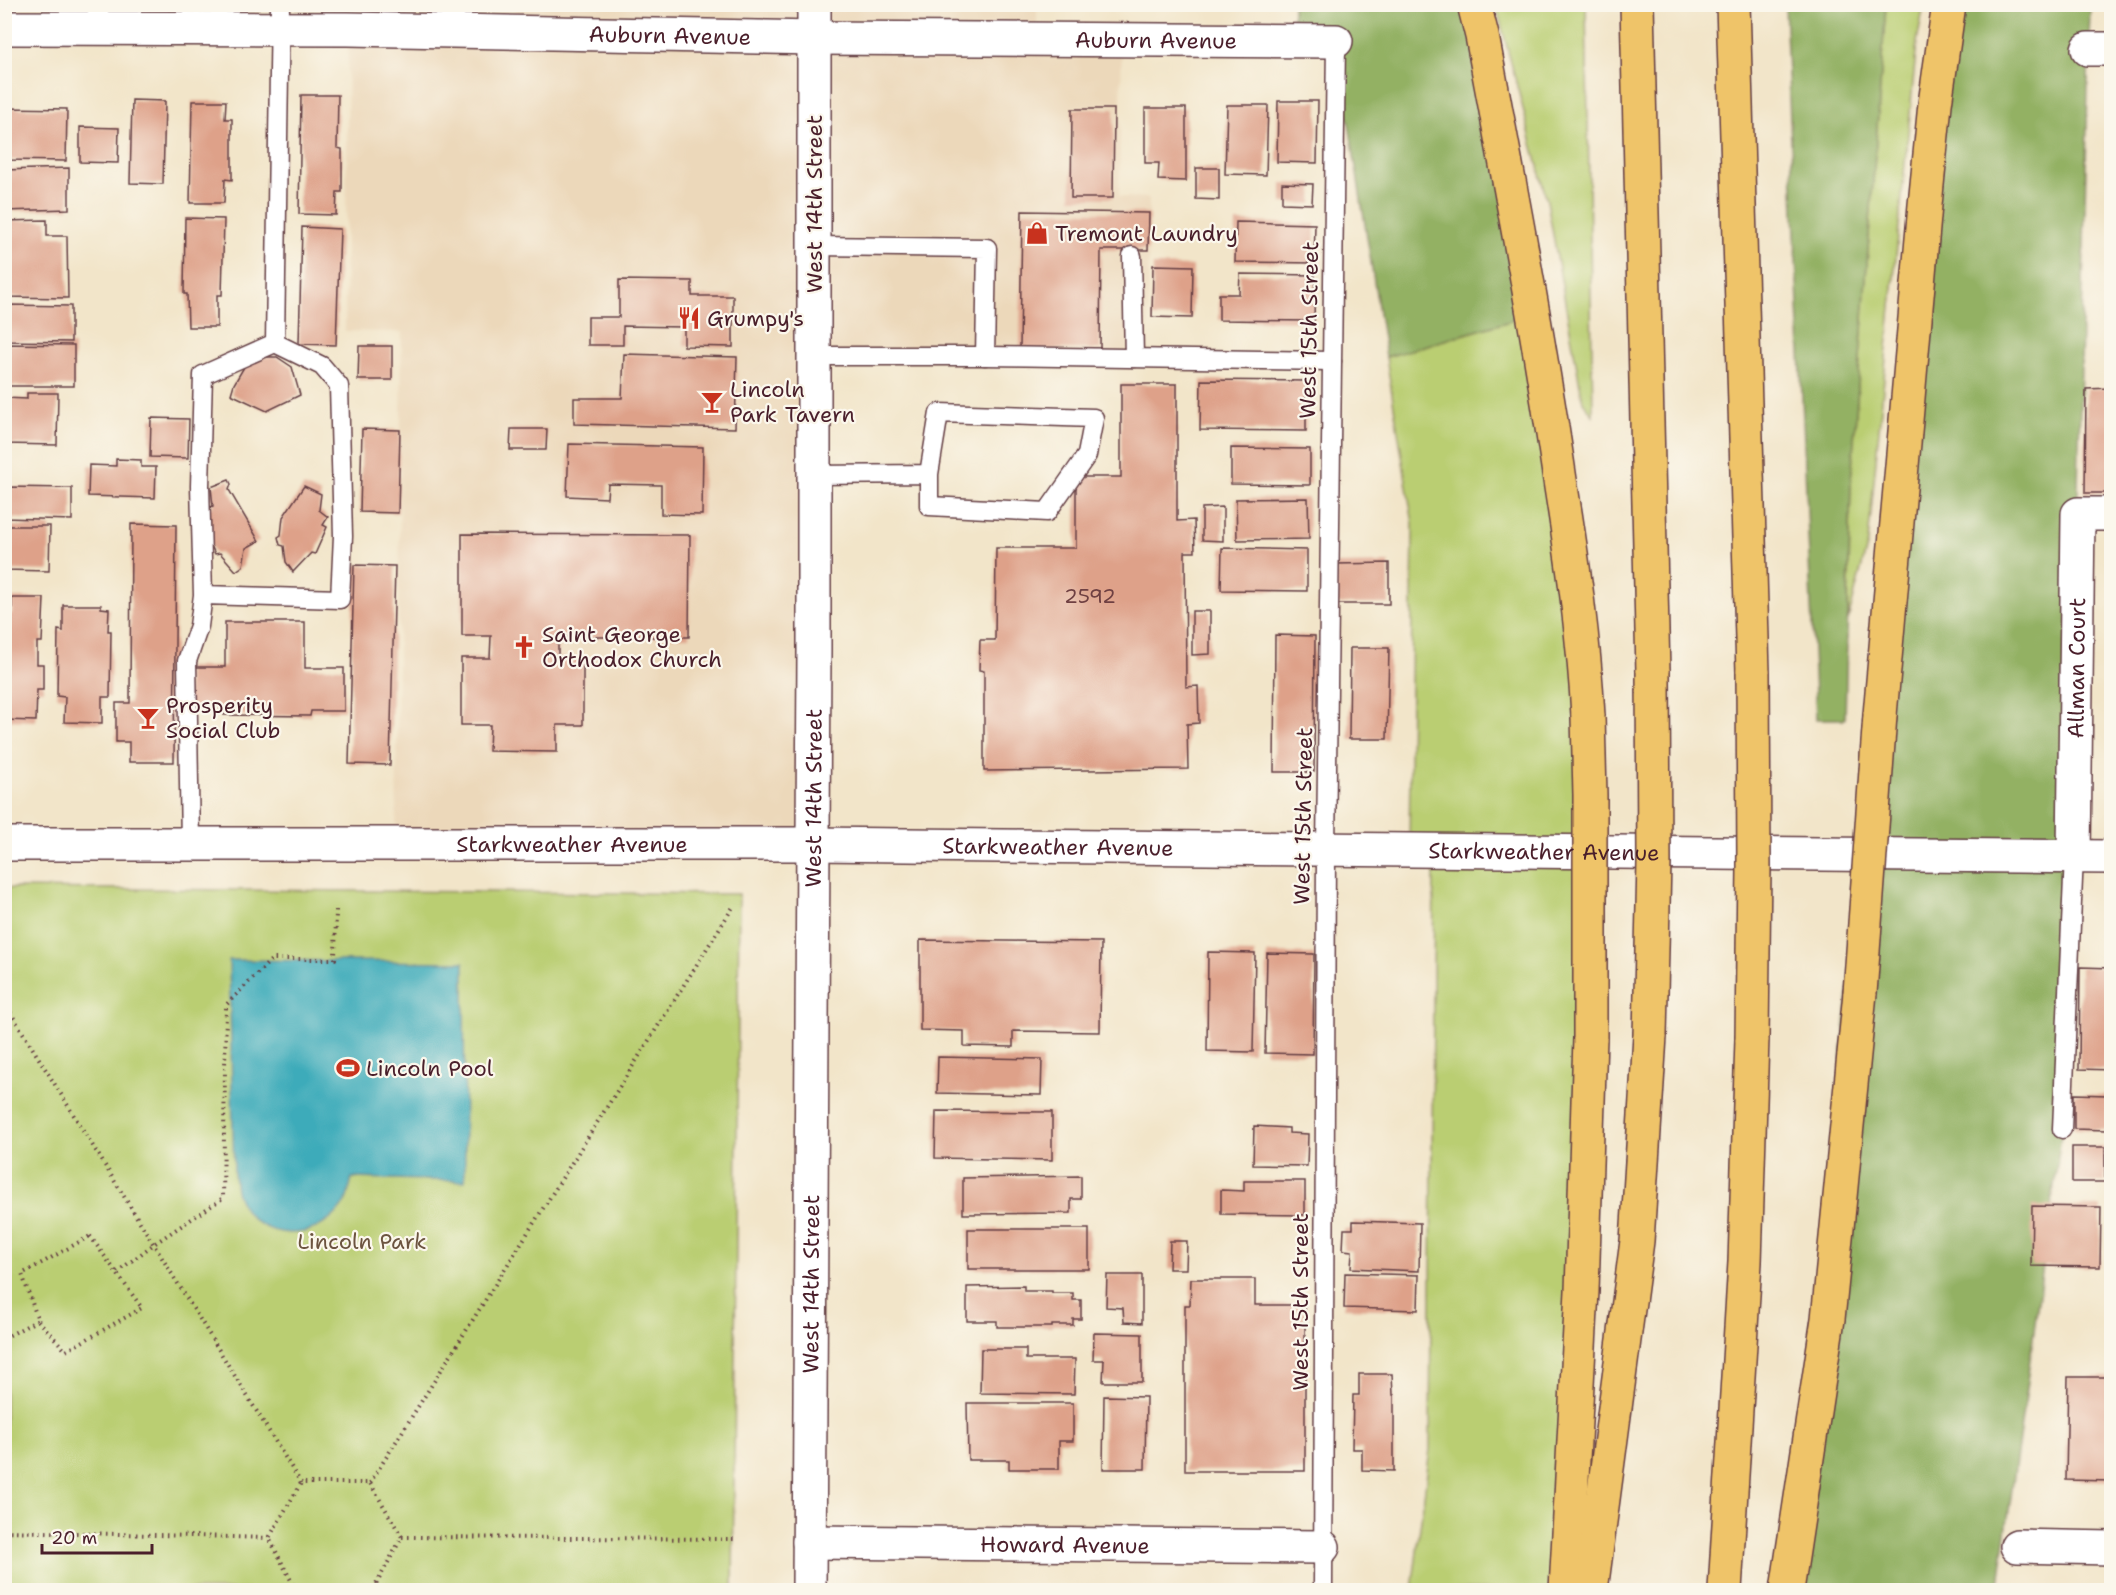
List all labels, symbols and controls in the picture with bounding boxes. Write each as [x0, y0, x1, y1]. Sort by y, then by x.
street label: Auburn Avenue [588, 19, 751, 51]
street label: Auburn Avenue [1075, 25, 1237, 55]
street label: West 14th Street [800, 115, 829, 293]
place label: Tremont Laundry [1055, 219, 1238, 248]
shop icon: Tremont Laundry [1024, 220, 1050, 246]
street label: West 15th Street [1293, 241, 1325, 419]
place label: Grumpy's [707, 304, 804, 333]
restaurant icon: Grumpy's [676, 305, 702, 331]
place label: Lincoln Park Tavern [730, 375, 855, 429]
bar icon: Lincoln Park Tavern [699, 389, 725, 415]
house number: 2592 [1064, 583, 1116, 609]
street label: Allman Court [2061, 597, 2092, 739]
place label: Saint George Orthodox Church [542, 620, 722, 674]
church icon: Saint George Orthodox Church [511, 634, 537, 660]
place label: Prosperity Social Club [166, 691, 281, 745]
bar icon: Prosperity Social Club [135, 705, 161, 731]
street label: West 14th Street [798, 709, 828, 887]
street label: West 15th Street [1287, 727, 1319, 905]
street label: Starkweather Avenue [456, 830, 688, 859]
street label: Starkweather Avenue [942, 831, 1174, 862]
street label: Starkweather Avenue [1428, 836, 1660, 867]
place label: Lincoln Pool [366, 1054, 494, 1083]
sports icon: Lincoln Pool [335, 1055, 361, 1081]
street label: West 14th Street [796, 1195, 826, 1373]
street label: West 15th Street [1286, 1213, 1315, 1391]
park label: Lincoln Park [297, 1227, 427, 1256]
scale bar [42, 1517, 152, 1555]
text: 20 m [51, 1526, 97, 1550]
street label: Howard Avenue [980, 1529, 1150, 1560]

